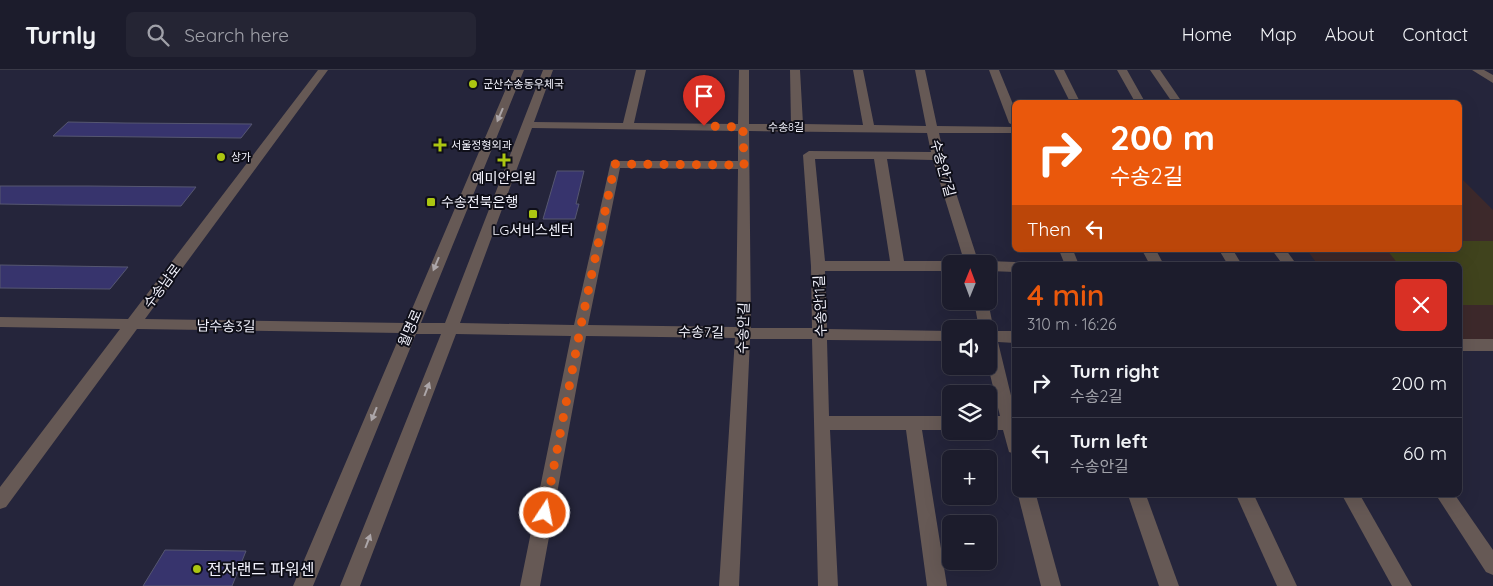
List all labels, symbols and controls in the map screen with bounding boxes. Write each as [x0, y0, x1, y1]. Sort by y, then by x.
search box [126, 12, 476, 57]
text: Turnly [25, 20, 96, 50]
icon: search [144, 21, 172, 49]
text: Search here [184, 23, 289, 47]
text: Home [1182, 23, 1232, 46]
text: Map [1260, 23, 1297, 46]
text: About [1325, 23, 1375, 46]
text: Contact [1403, 23, 1468, 46]
pin [683, 75, 725, 126]
place label: 군산수송동우체국 [483, 77, 564, 91]
marker: 군산수송동우체국 [467, 78, 479, 90]
icon: arrive [690, 82, 718, 110]
one-way arrow [495, 108, 503, 122]
text: 200 m [1110, 115, 1215, 159]
street label: 수송8길 [768, 120, 804, 134]
icon: right [1027, 120, 1092, 185]
street label: 수송안7길 [927, 137, 959, 199]
marker: 서울정형외과 [433, 138, 447, 152]
place label: 서울정형외과 [451, 138, 512, 152]
place label: 상가 [231, 150, 251, 164]
marker: 상가 [215, 151, 227, 163]
marker: 예미안의원 [497, 153, 511, 167]
text: 수송2길 [1110, 162, 1183, 190]
place label: 예미안의원 [472, 169, 536, 187]
place label: 수송전북은행 [441, 193, 518, 211]
marker: 수송전북은행 [425, 196, 437, 208]
marker: LG서비스센터 [527, 208, 539, 220]
icon: left [1081, 215, 1109, 243]
text: Then [1027, 217, 1071, 241]
place label: LG서비스센터 [492, 221, 574, 239]
north arrow [942, 255, 998, 310]
map controls [942, 255, 997, 570]
one-way arrow [432, 257, 440, 272]
street label: 수송남로 [139, 260, 185, 312]
street label: 수송안11길 [810, 275, 830, 337]
text: 4 min [1027, 276, 1105, 314]
button: close [1395, 279, 1447, 331]
street label: 수송안길 [733, 302, 753, 354]
street label: 월명로 [394, 307, 426, 349]
text: 310 m · 16:26 [1027, 314, 1117, 334]
street label: 남수송3길 [196, 316, 256, 336]
button: sound [942, 320, 997, 375]
street label: 수송7길 [678, 323, 724, 341]
text: Turn right [1070, 359, 1159, 383]
icon: right [1027, 369, 1055, 397]
text: 200 m [1391, 371, 1447, 395]
one-way arrow [424, 382, 432, 397]
button: layers [942, 385, 997, 440]
text: 수송2길 [1070, 386, 1123, 406]
one-way arrow [369, 407, 377, 422]
text: Turn left [1070, 429, 1148, 453]
icon: left [1027, 439, 1055, 467]
text: 60 m [1403, 441, 1447, 465]
button: + [942, 450, 997, 505]
text: 수송안길 [1070, 456, 1129, 476]
position arrow [518, 486, 570, 538]
button: − [942, 515, 997, 570]
one-way arrow [365, 533, 372, 548]
place label: 전자랜드 파워센 [207, 559, 314, 579]
marker: 전자랜드 파워센 [191, 563, 203, 575]

